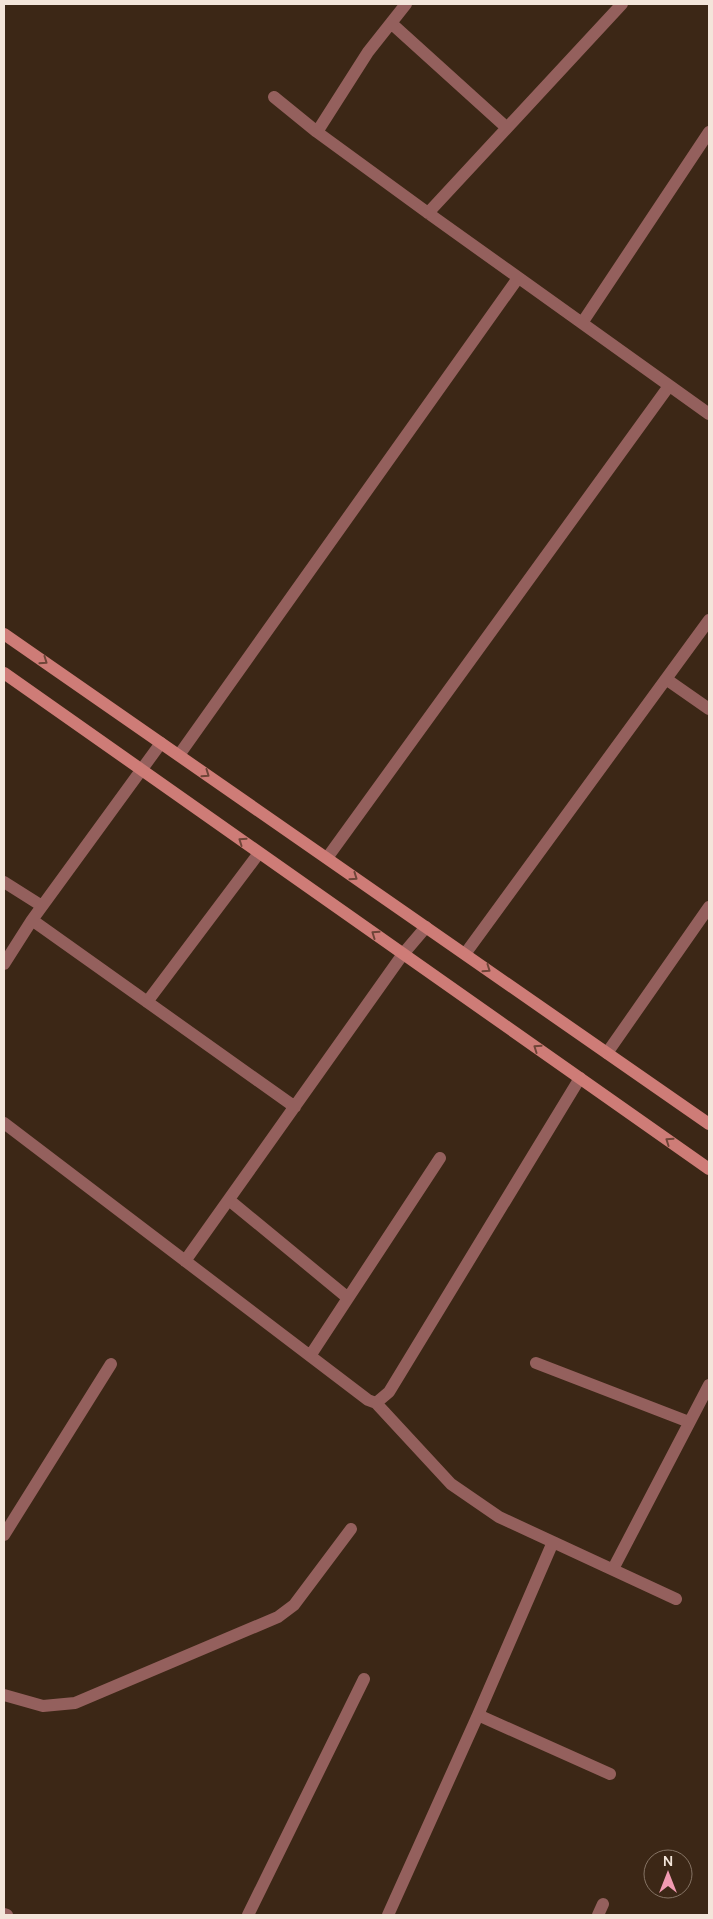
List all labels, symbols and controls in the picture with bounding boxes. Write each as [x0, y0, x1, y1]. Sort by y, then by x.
one-way arrow [38, 655, 48, 664]
one-way arrow [200, 768, 210, 777]
one-way arrow [238, 838, 248, 847]
one-way arrow [348, 871, 358, 880]
one-way arrow [371, 931, 381, 940]
one-way arrow [482, 963, 491, 972]
one-way arrow [533, 1045, 542, 1054]
one-way arrow [666, 1138, 675, 1147]
north arrow [643, 1849, 693, 1899]
text: N [663, 1851, 673, 1870]

